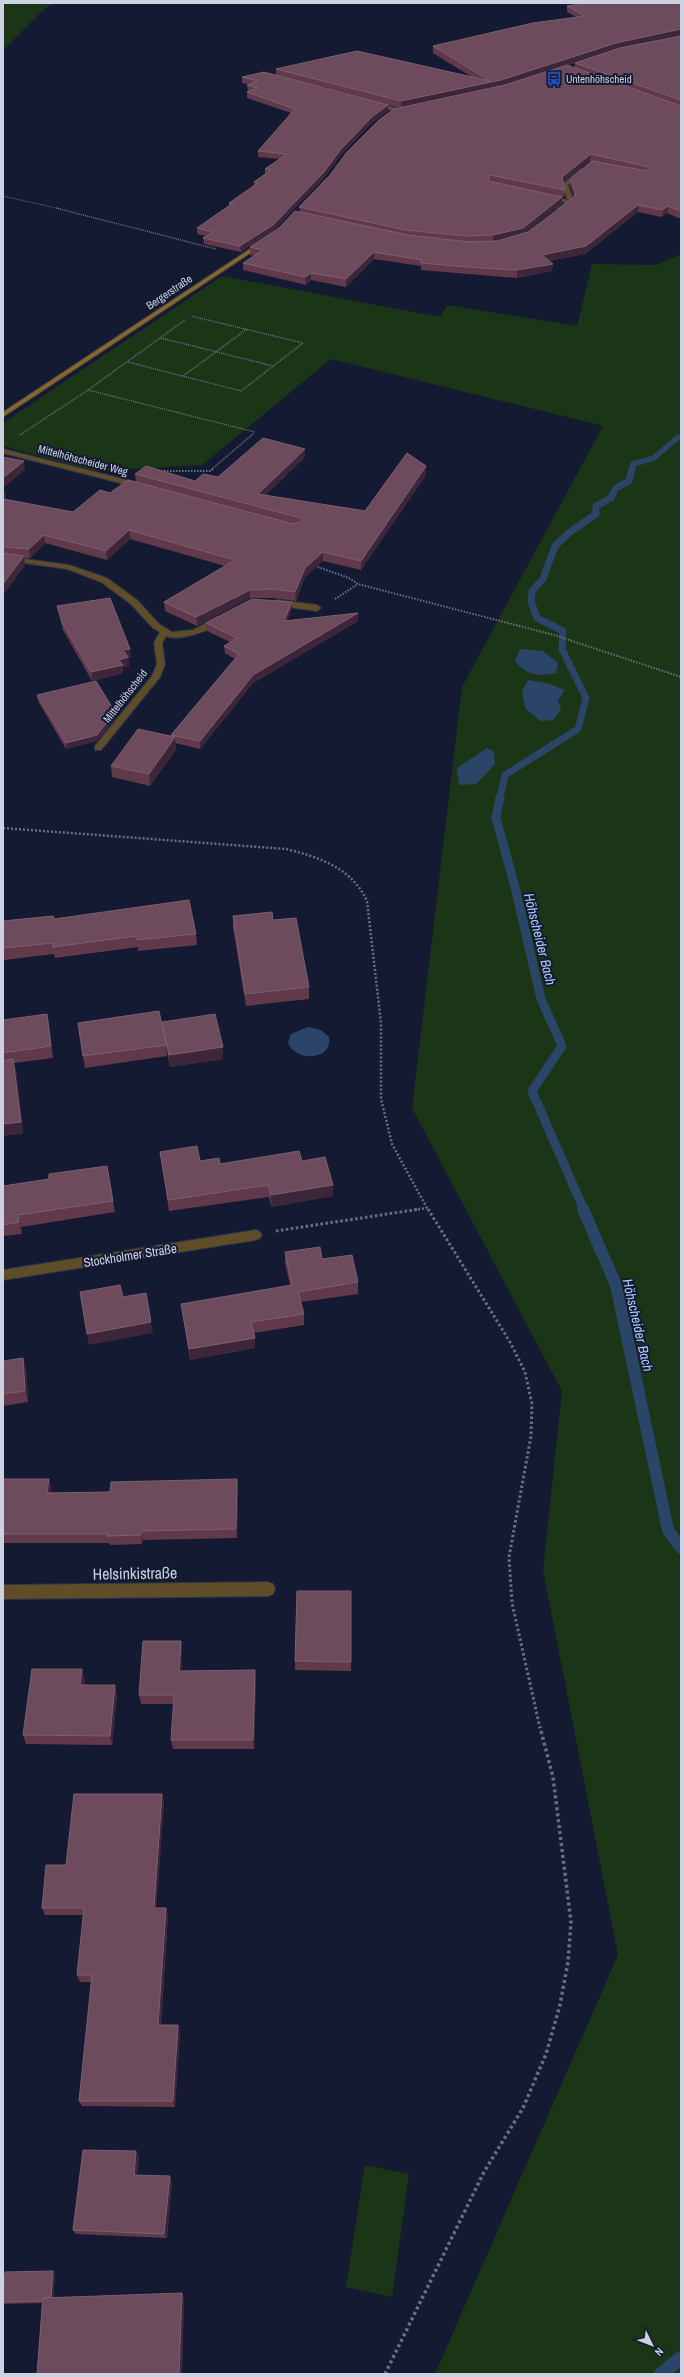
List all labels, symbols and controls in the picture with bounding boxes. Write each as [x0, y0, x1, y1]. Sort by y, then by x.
bus stop icon: Untenhöhscheid [545, 70, 563, 88]
place label: Untenhöhscheid [566, 72, 632, 86]
street label: Bergerstraße [143, 271, 195, 313]
street label: Mittelhöhscheider Weg [36, 441, 130, 479]
street label: Mittelhöhscheid [100, 667, 150, 725]
water label: Höhscheider Bach [520, 891, 560, 987]
street label: Stockholmer Straße [82, 1240, 178, 1271]
water label: Höhscheider Bach [619, 1277, 657, 1373]
street label: Helsinkistraße [93, 1561, 177, 1585]
north arrow [632, 2325, 672, 2365]
text: N [652, 2345, 667, 2359]

